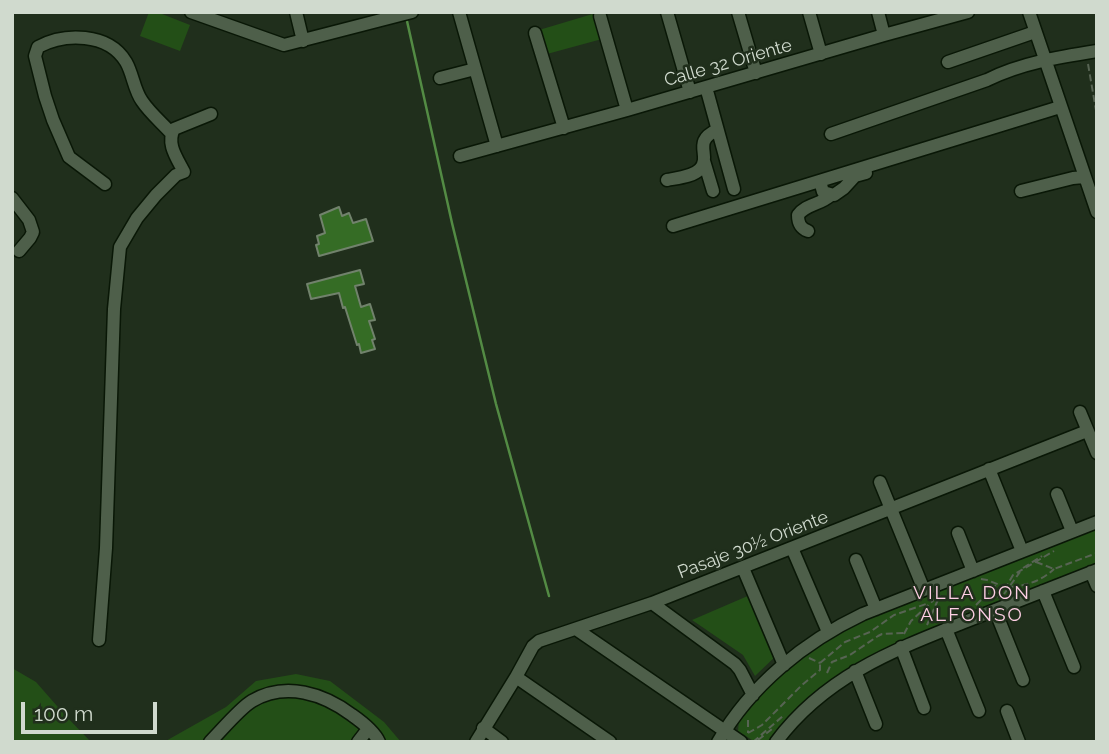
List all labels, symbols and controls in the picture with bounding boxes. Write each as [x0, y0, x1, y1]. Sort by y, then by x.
street label: Calle 32 Oriente [662, 34, 794, 92]
street label: Pasaje 30½ Oriente [675, 506, 831, 584]
district label: VILLA DON ALFONSO [914, 582, 1030, 626]
scale bar [24, 688, 161, 732]
text: 100 m [34, 701, 93, 726]

